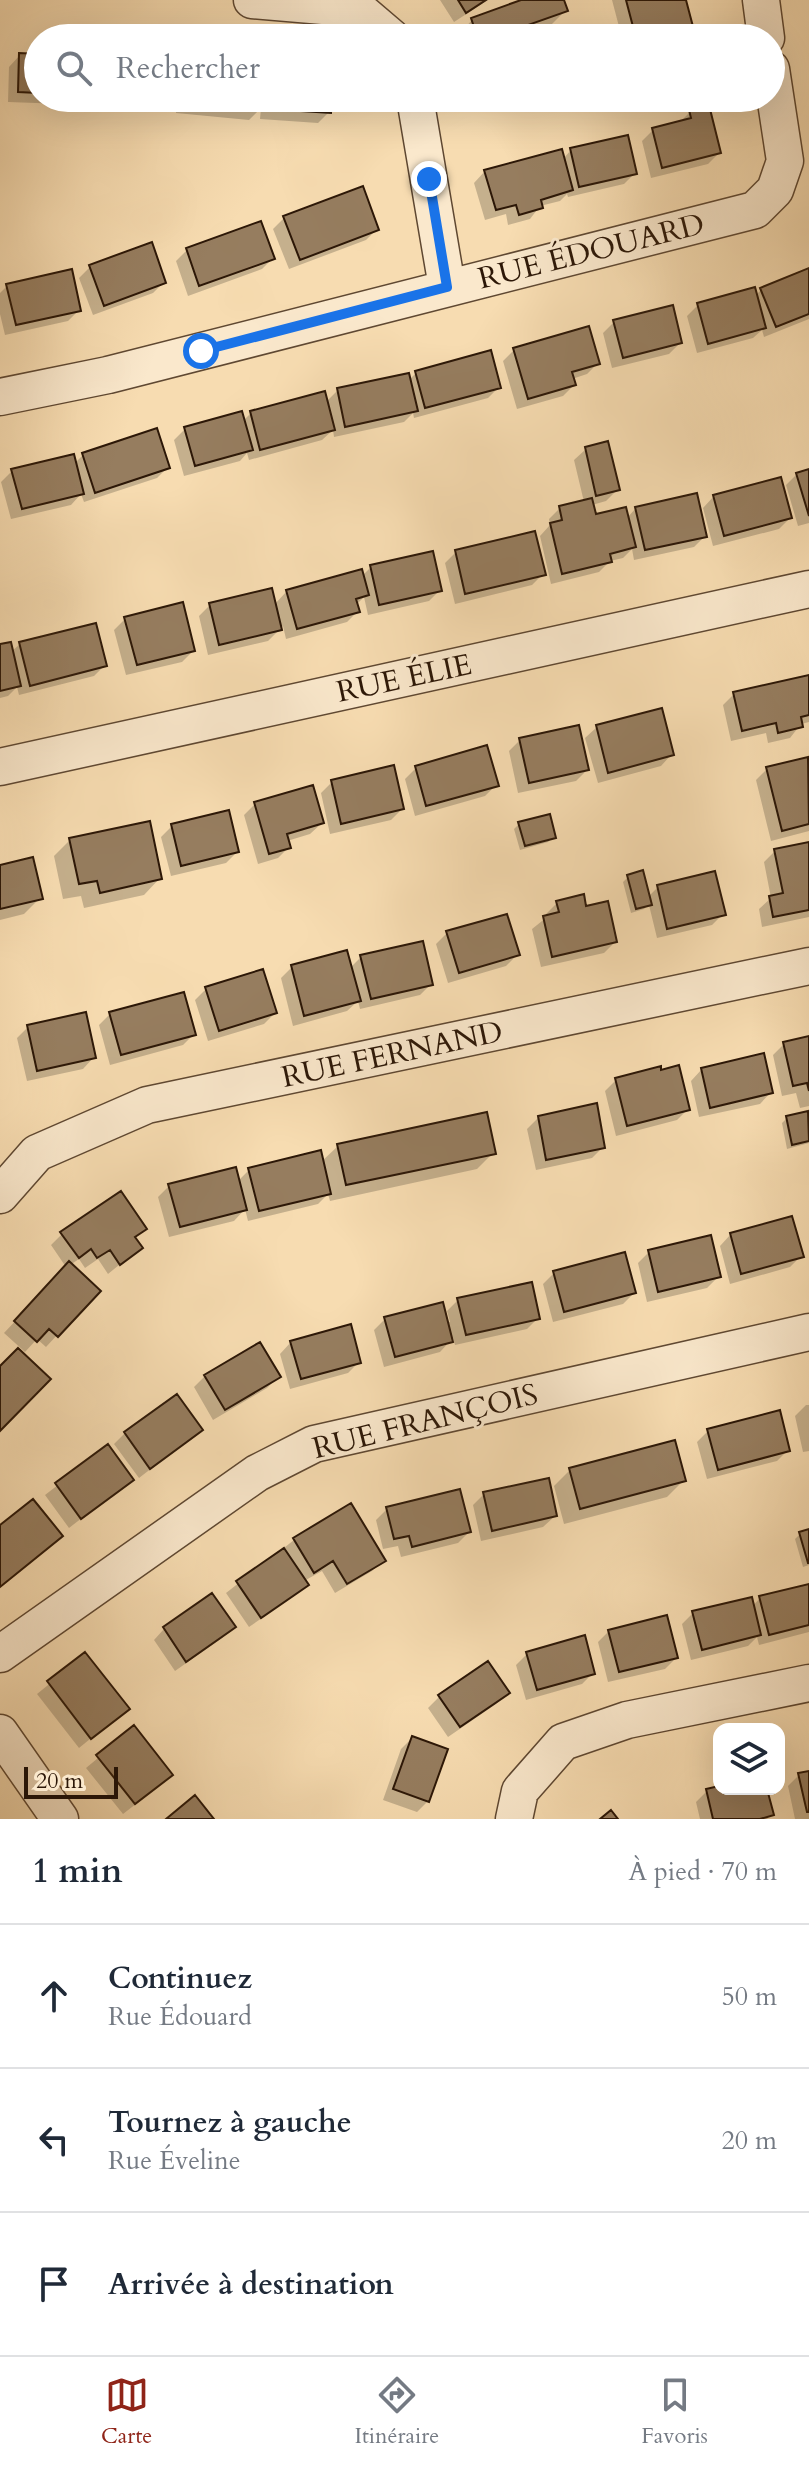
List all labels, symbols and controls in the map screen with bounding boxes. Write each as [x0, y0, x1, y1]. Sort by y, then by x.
search box [24, 24, 785, 112]
icon: search [52, 46, 96, 90]
text: Rechercher [116, 48, 260, 89]
route end [411, 161, 447, 197]
street label: RUE ÉDOUARD [474, 204, 708, 299]
route start [183, 333, 219, 369]
street label: RUE ÉLIE [333, 644, 476, 713]
street label: RUE FERNAND [278, 1011, 506, 1098]
street label: RUE FRANÇOIS [308, 1374, 542, 1469]
map controls [713, 1723, 785, 1795]
button: layers [713, 1723, 785, 1795]
scale bar [24, 1763, 118, 1799]
text: 20 m [36, 1766, 83, 1796]
text: 1 min [32, 1848, 123, 1894]
text: À pied · 70 m [629, 1854, 777, 1889]
text: Continuez [108, 1958, 252, 1999]
icon: ahead [32, 1974, 76, 2018]
text: 50 m [721, 1979, 777, 2014]
text: Rue Édouard [108, 1999, 252, 2034]
text: Tournez à gauche [108, 2102, 352, 2143]
icon: left [32, 2118, 76, 2162]
text: 20 m [721, 2123, 777, 2158]
text: Rue Éveline [108, 2143, 241, 2178]
icon: arrive [32, 2262, 76, 2306]
text: Arrivée à destination [108, 2264, 394, 2305]
tab: Carte [101, 2373, 152, 2451]
tab: Itinéraire [354, 2373, 439, 2451]
tab: Favoris [641, 2373, 708, 2451]

